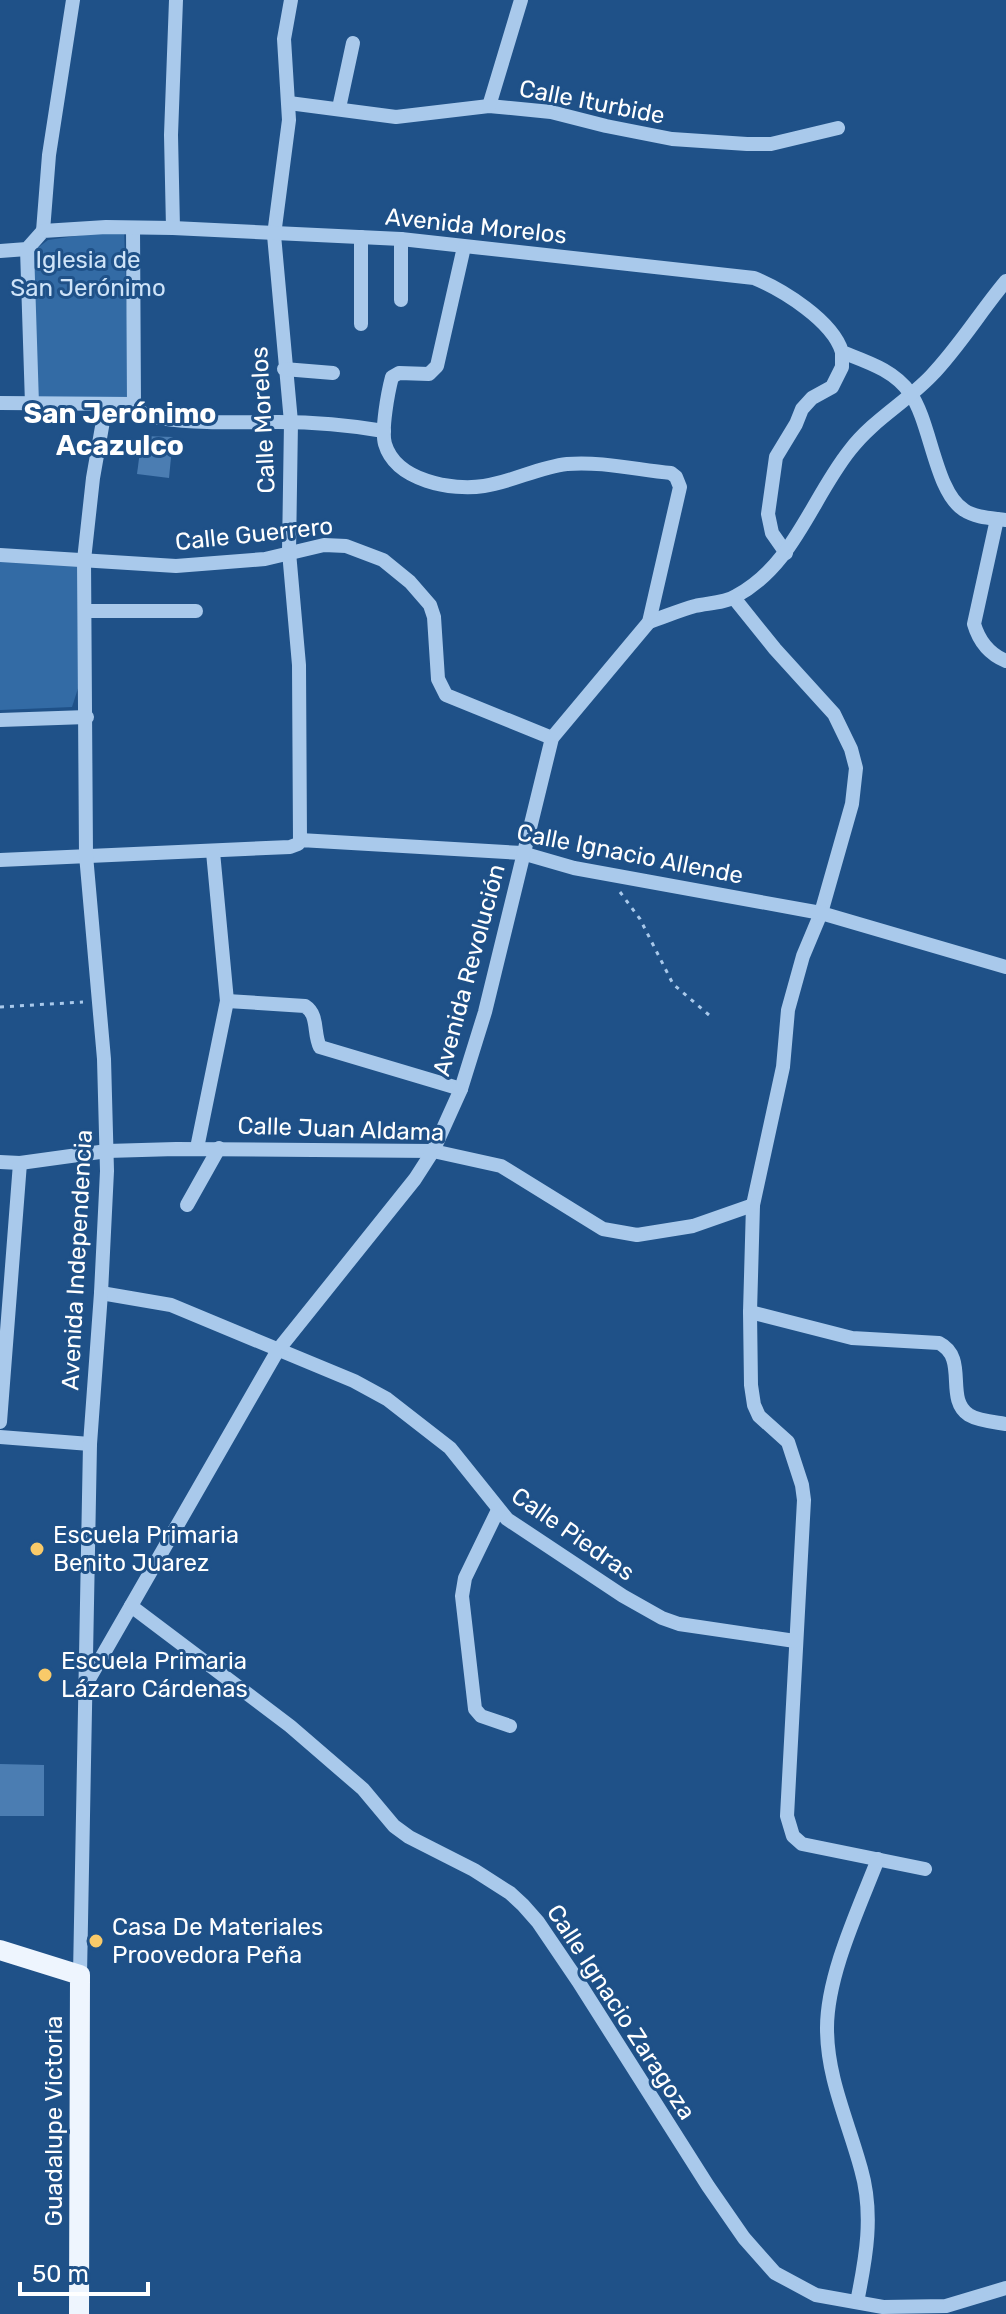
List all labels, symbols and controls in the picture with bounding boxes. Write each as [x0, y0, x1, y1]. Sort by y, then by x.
street label: Calle Iturbide [517, 74, 667, 130]
street label: Avenida Morelos [384, 203, 568, 249]
park label: Iglesia de San Jerónimo [10, 246, 166, 302]
street label: Calle Morelos [245, 346, 281, 494]
district label: San Jerónimo Acazulco [24, 397, 216, 462]
street label: Calle Guerrero [174, 512, 334, 556]
street label: Calle Ignacio Allende [514, 818, 746, 890]
street label: Avenida Revolución [427, 861, 511, 1079]
street label: Calle Juan Aldama [237, 1111, 445, 1147]
street label: Avenida Independencia [56, 1129, 98, 1391]
street label: Calle Piedras [506, 1481, 640, 1587]
place label: Escuela Primaria Benito Juarez [53, 1521, 239, 1577]
marker: Escuela Primaria Benito Juarez [28, 1540, 46, 1558]
place label: Escuela Primaria Lázaro Cárdenas [61, 1647, 248, 1703]
marker: Escuela Primaria Lázaro Cárdenas [36, 1666, 54, 1684]
street label: Calle Ignacio Zaragoza [541, 1899, 701, 2125]
place label: Casa De Materiales Proovedora Peña [112, 1913, 323, 1969]
marker: Casa De Materiales Proovedora Peña [87, 1932, 105, 1950]
street label: Guadalupe Victoria [40, 2016, 68, 2226]
scale bar [20, 2246, 148, 2296]
text: 50 m [32, 2260, 89, 2288]

